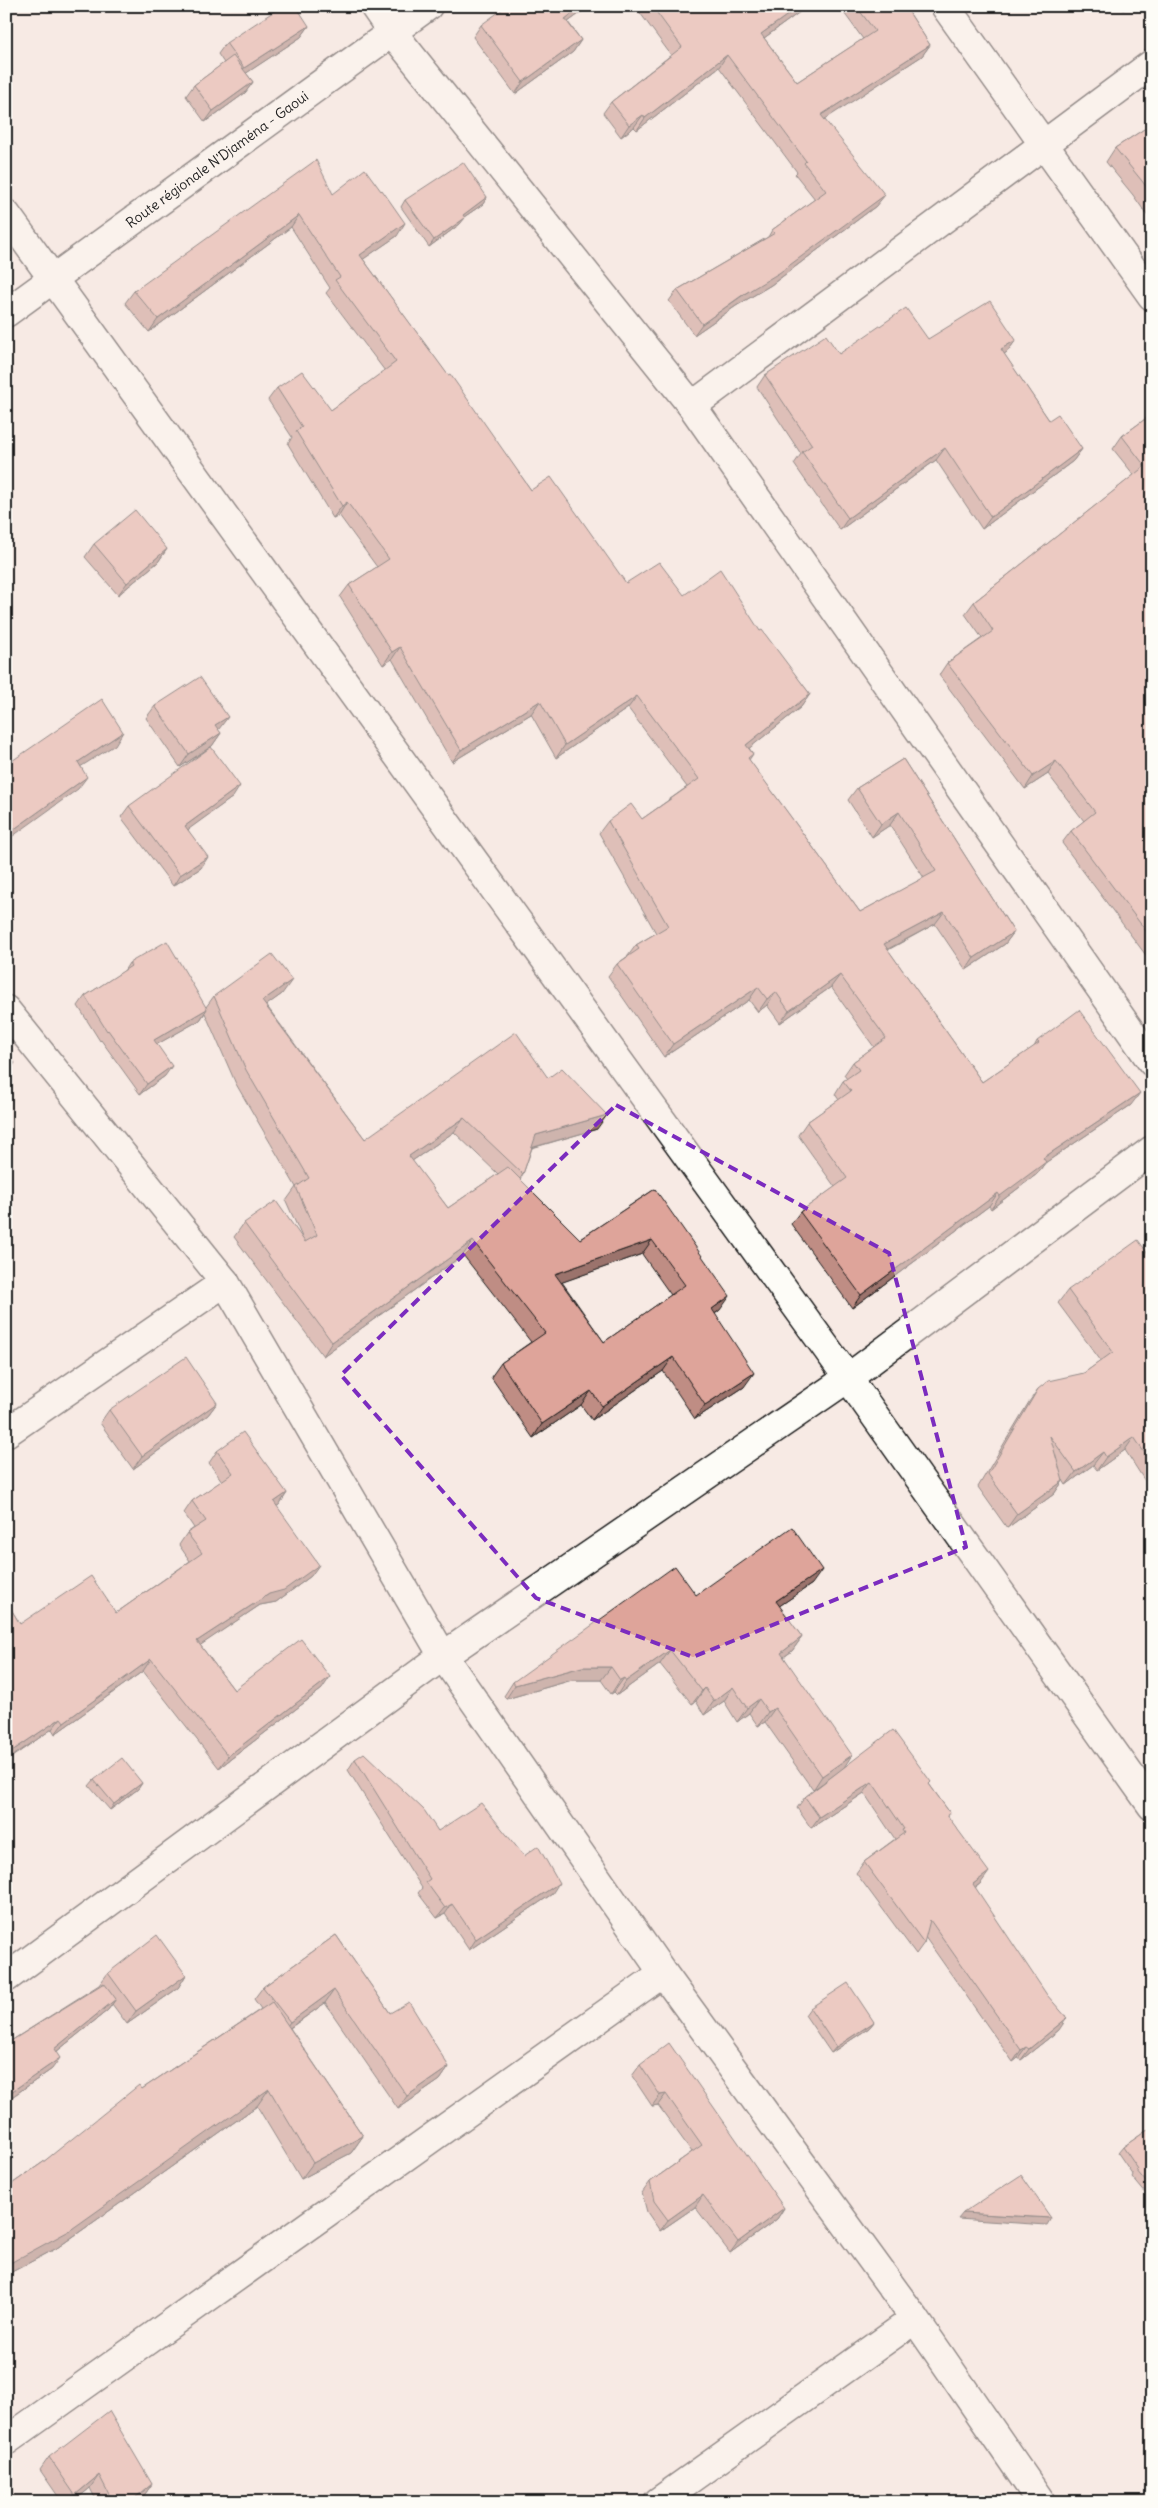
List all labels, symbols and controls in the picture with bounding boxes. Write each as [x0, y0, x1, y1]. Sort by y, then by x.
street label: Route régionale N'Djaména - Gaoui [122, 87, 312, 232]

